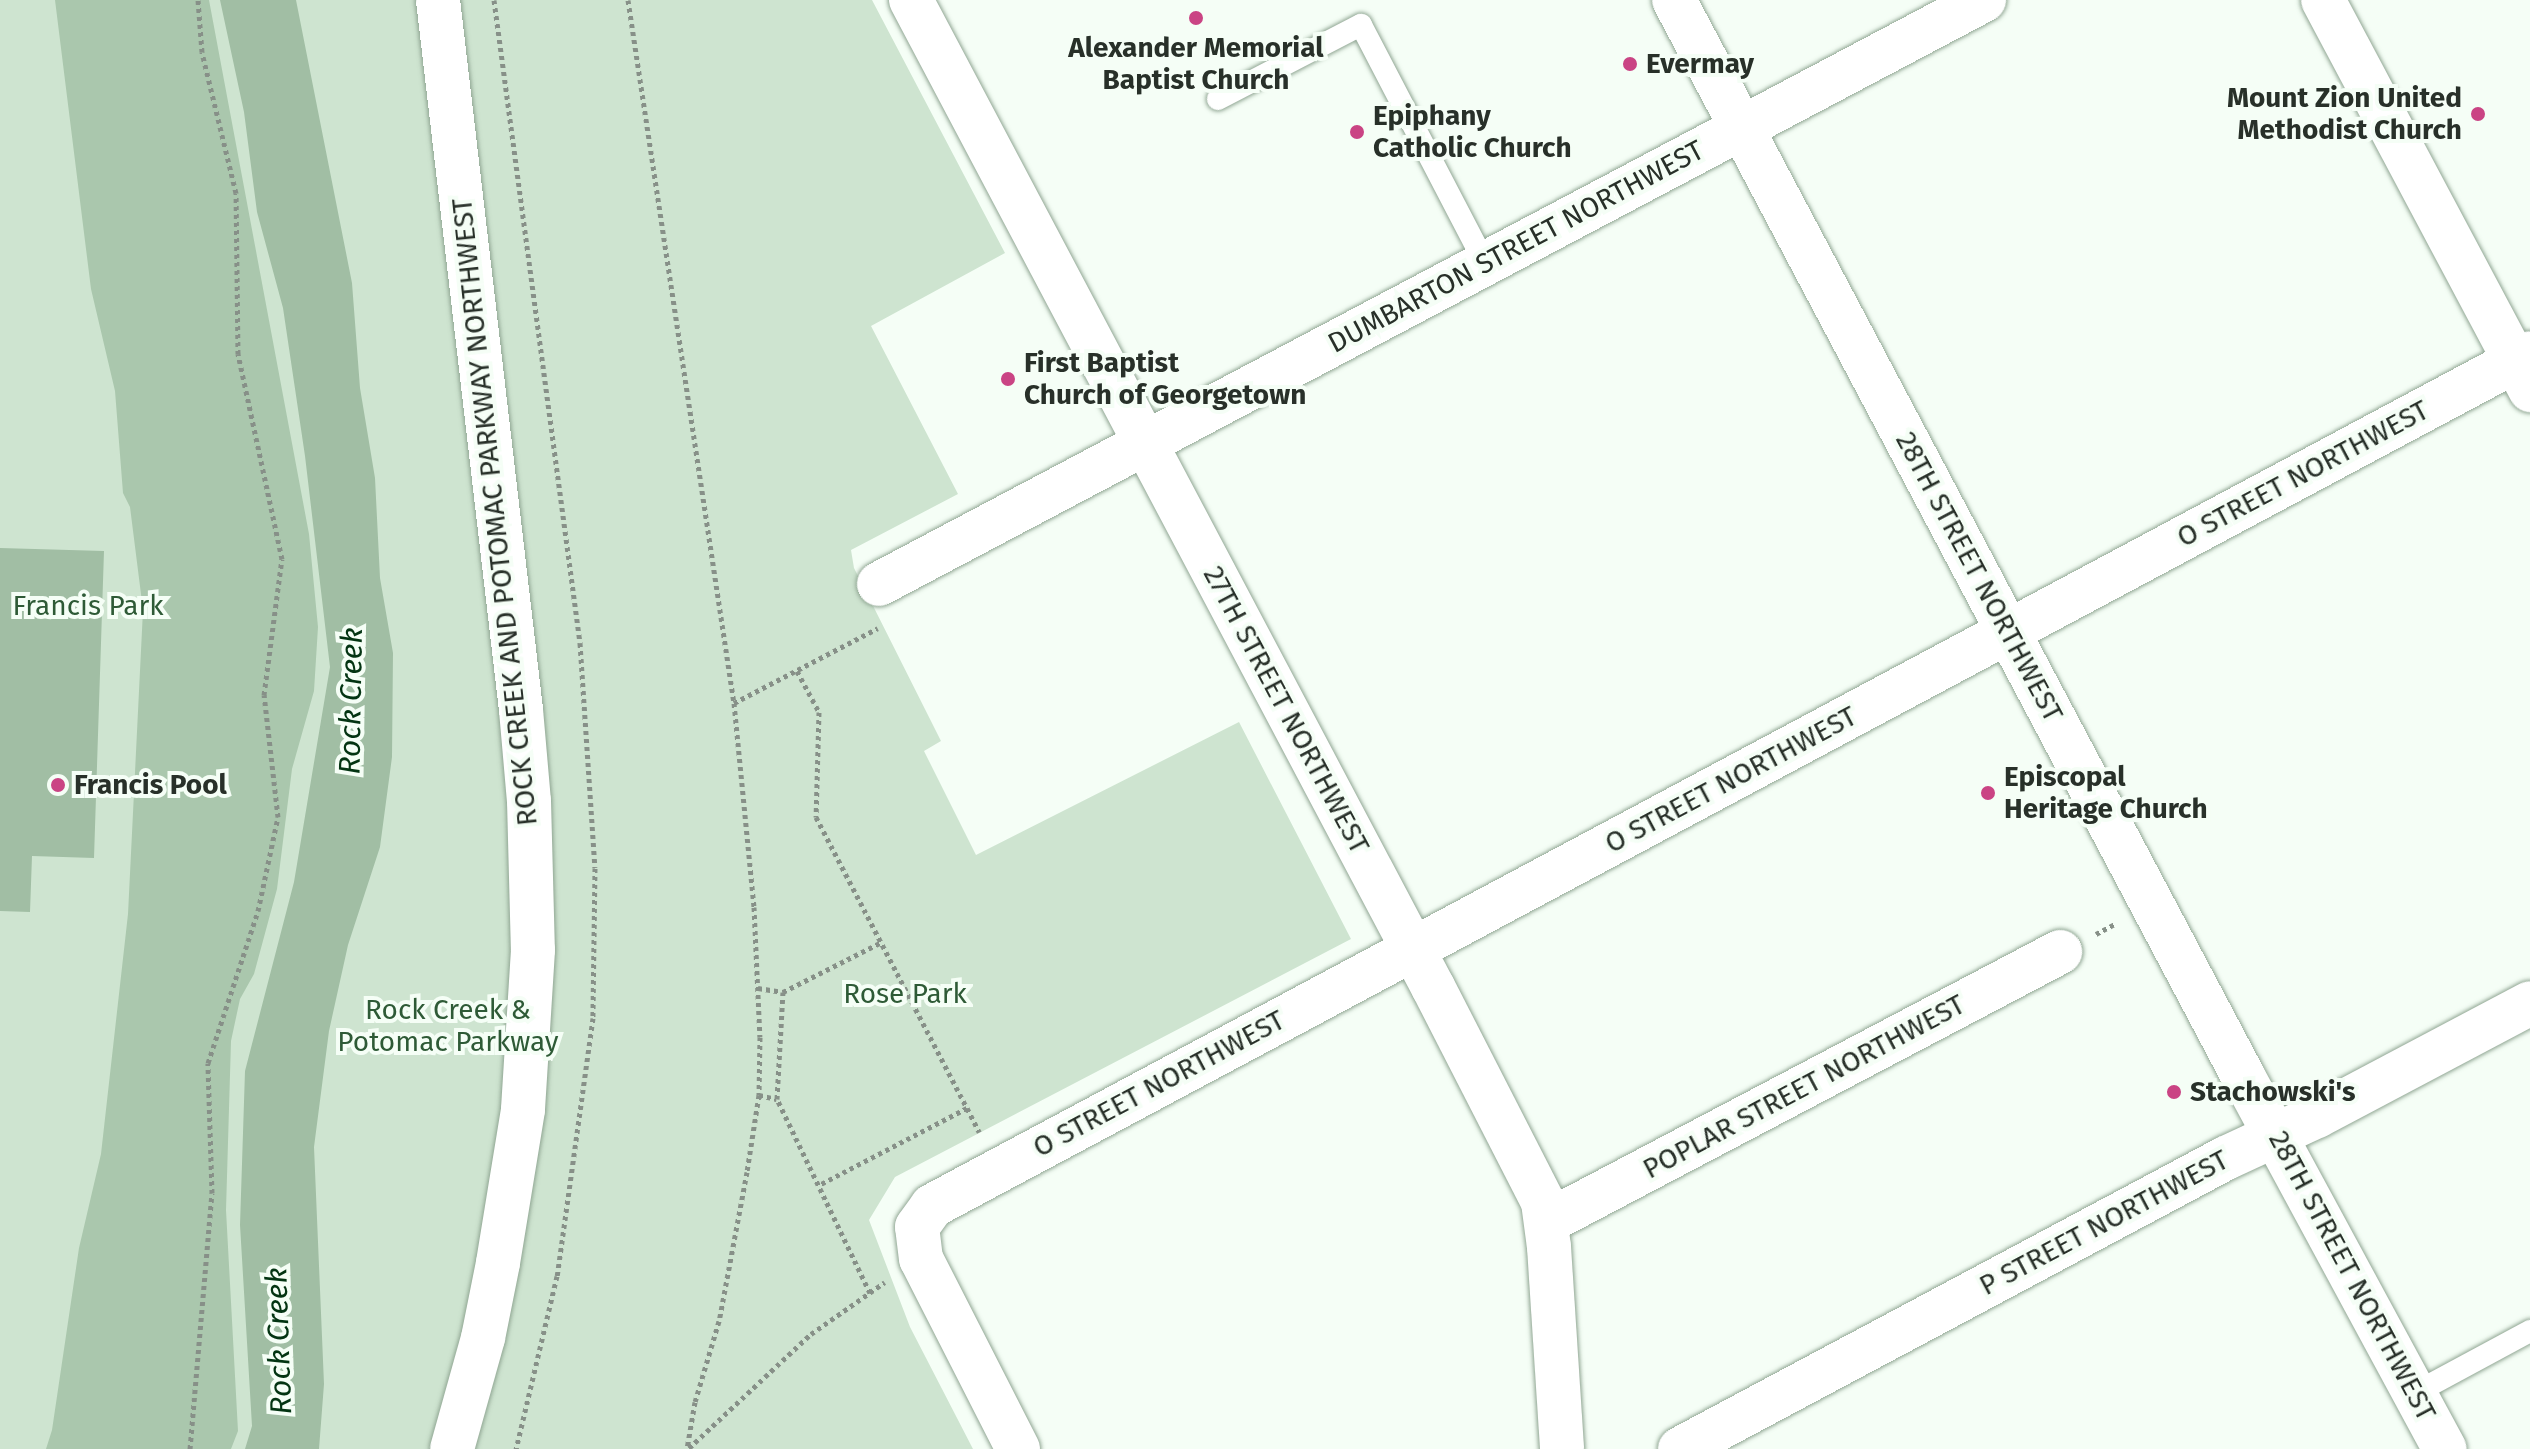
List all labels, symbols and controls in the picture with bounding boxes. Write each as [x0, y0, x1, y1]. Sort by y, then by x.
marker: Alexander Memorial Baptist Church [1187, 9, 1205, 27]
place label: Alexander Memorial Baptist Church [1068, 31, 1324, 97]
place label: Evermay [1646, 47, 1754, 81]
marker: Evermay [1621, 55, 1639, 73]
place label: Mount Zion United Methodist Church [2227, 81, 2462, 147]
place label: Epiphany Catholic Church [1373, 99, 1572, 165]
marker: Mount Zion United Methodist Church [2469, 105, 2487, 123]
marker: Epiphany Catholic Church [1348, 123, 1366, 141]
street label: DUMBARTON STREET NORTHWEST [1323, 133, 1709, 361]
street label: ROCK CREEK AND POTOMAC PARKWAY NORTHWEST [445, 197, 545, 827]
place label: First Baptist Church of Georgetown [1024, 346, 1306, 412]
marker: First Baptist Church of Georgetown [999, 370, 1017, 388]
street label: O STREET NORTHWEST [2171, 393, 2435, 555]
street label: 28TH STREET NORTHWEST [1888, 427, 2070, 727]
street label: 27TH STREET NORTHWEST [1196, 561, 1376, 859]
park label: Francis Park [12, 589, 164, 623]
water label: Rock Creek [332, 627, 370, 775]
street label: O STREET NORTHWEST [1599, 699, 1863, 861]
place label: Episcopal Heritage Church [2004, 760, 2208, 826]
place label: Francis Pool [74, 768, 227, 802]
marker: Francis Pool [49, 776, 67, 794]
marker: Episcopal Heritage Church [1979, 784, 1997, 802]
park label: Rose Park [843, 977, 967, 1011]
street label: POPLAR STREET NORTHWEST [1637, 988, 1971, 1186]
park label: Rock Creek & Potomac Parkway [337, 993, 559, 1059]
street label: O STREET NORTHWEST [1027, 1003, 1291, 1165]
place label: Stachowski's [2190, 1075, 2356, 1109]
marker: Stachowski's [2165, 1083, 2183, 1101]
street label: 28TH STREET NORTHWEST [2261, 1126, 2443, 1426]
street label: P STREET NORTHWEST [1974, 1143, 2234, 1303]
water label: Rock Creek [258, 1267, 300, 1415]

